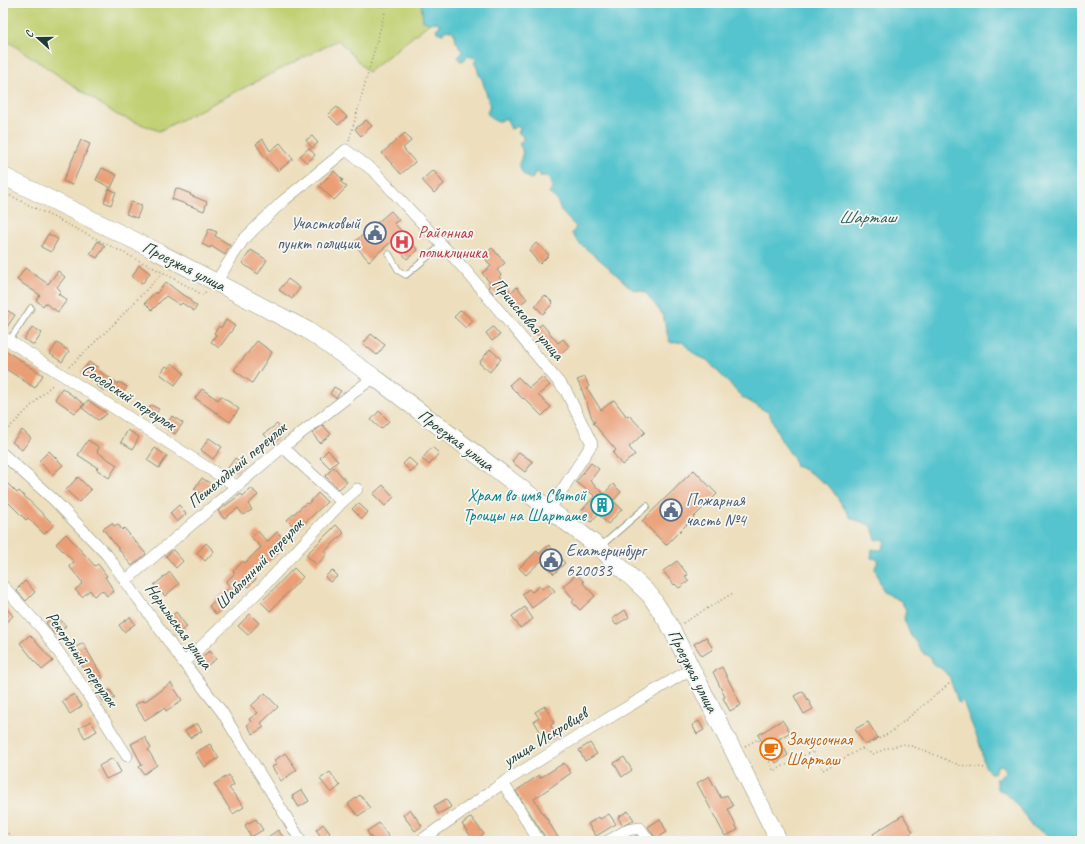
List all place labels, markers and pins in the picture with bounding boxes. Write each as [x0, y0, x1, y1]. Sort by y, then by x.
place label: Участковый пункт полиции [277, 213, 361, 254]
public building icon: Участковый пункт полиции [362, 220, 388, 246]
place label: Районная поликлиника [418, 222, 488, 263]
hospital icon: Районная поликлиника [389, 229, 415, 255]
place label: Храм во имя Святой Троицы на Шарташе [463, 485, 587, 526]
place label: Пожарная часть №4 [686, 490, 748, 531]
building icon: Храм во имя Святой Троицы на Шарташе [589, 492, 615, 518]
public building icon: Пожарная часть №4 [658, 497, 684, 523]
place label: Екатеринбург 620033 [566, 540, 648, 581]
public building icon: Екатеринбург 620033 [538, 547, 564, 573]
place label: Закусочная Шарташ [786, 729, 854, 770]
cafe icon: Закусочная Шарташ [758, 736, 784, 762]

